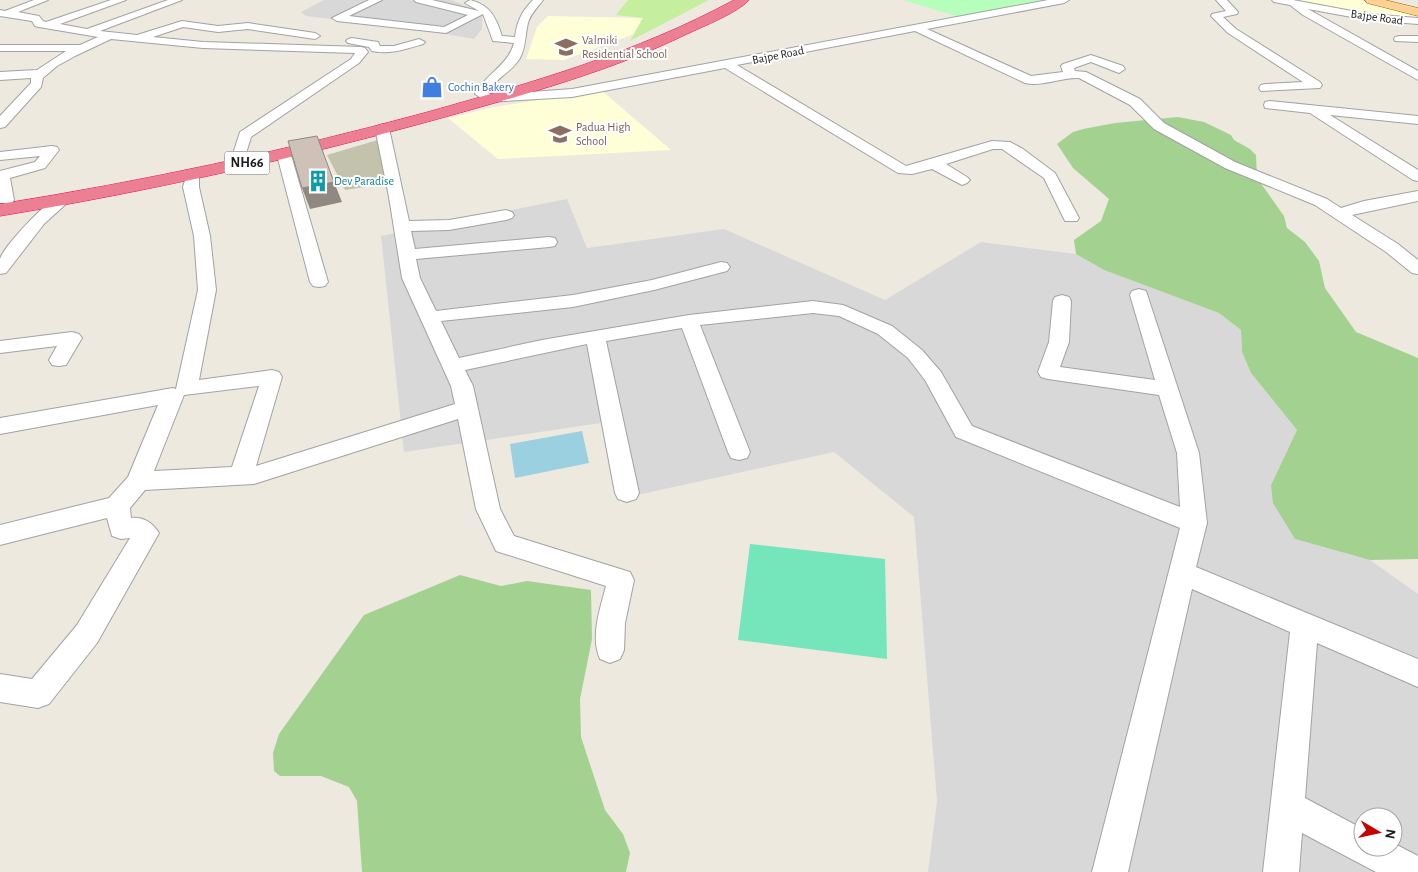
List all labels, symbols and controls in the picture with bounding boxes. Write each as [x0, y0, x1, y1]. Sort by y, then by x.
street label: Bajpe Road [1350, 7, 1404, 28]
school or university icon: Valmiki Residential School [553, 34, 579, 60]
place label: Valmiki Residential School [582, 34, 667, 60]
street label: Bajpe Road [751, 44, 805, 67]
shop icon: Cochin Bakery [419, 74, 445, 100]
place label: Cochin Bakery [448, 81, 514, 94]
school or university icon: Padua High School [547, 121, 573, 147]
place label: Padua High School [576, 121, 631, 147]
road number: NH66 [224, 152, 270, 174]
building icon: Dev Paradise [305, 168, 331, 194]
place label: Dev Paradise [334, 175, 394, 187]
north arrow [1353, 807, 1403, 857]
text: N [1382, 828, 1398, 840]

